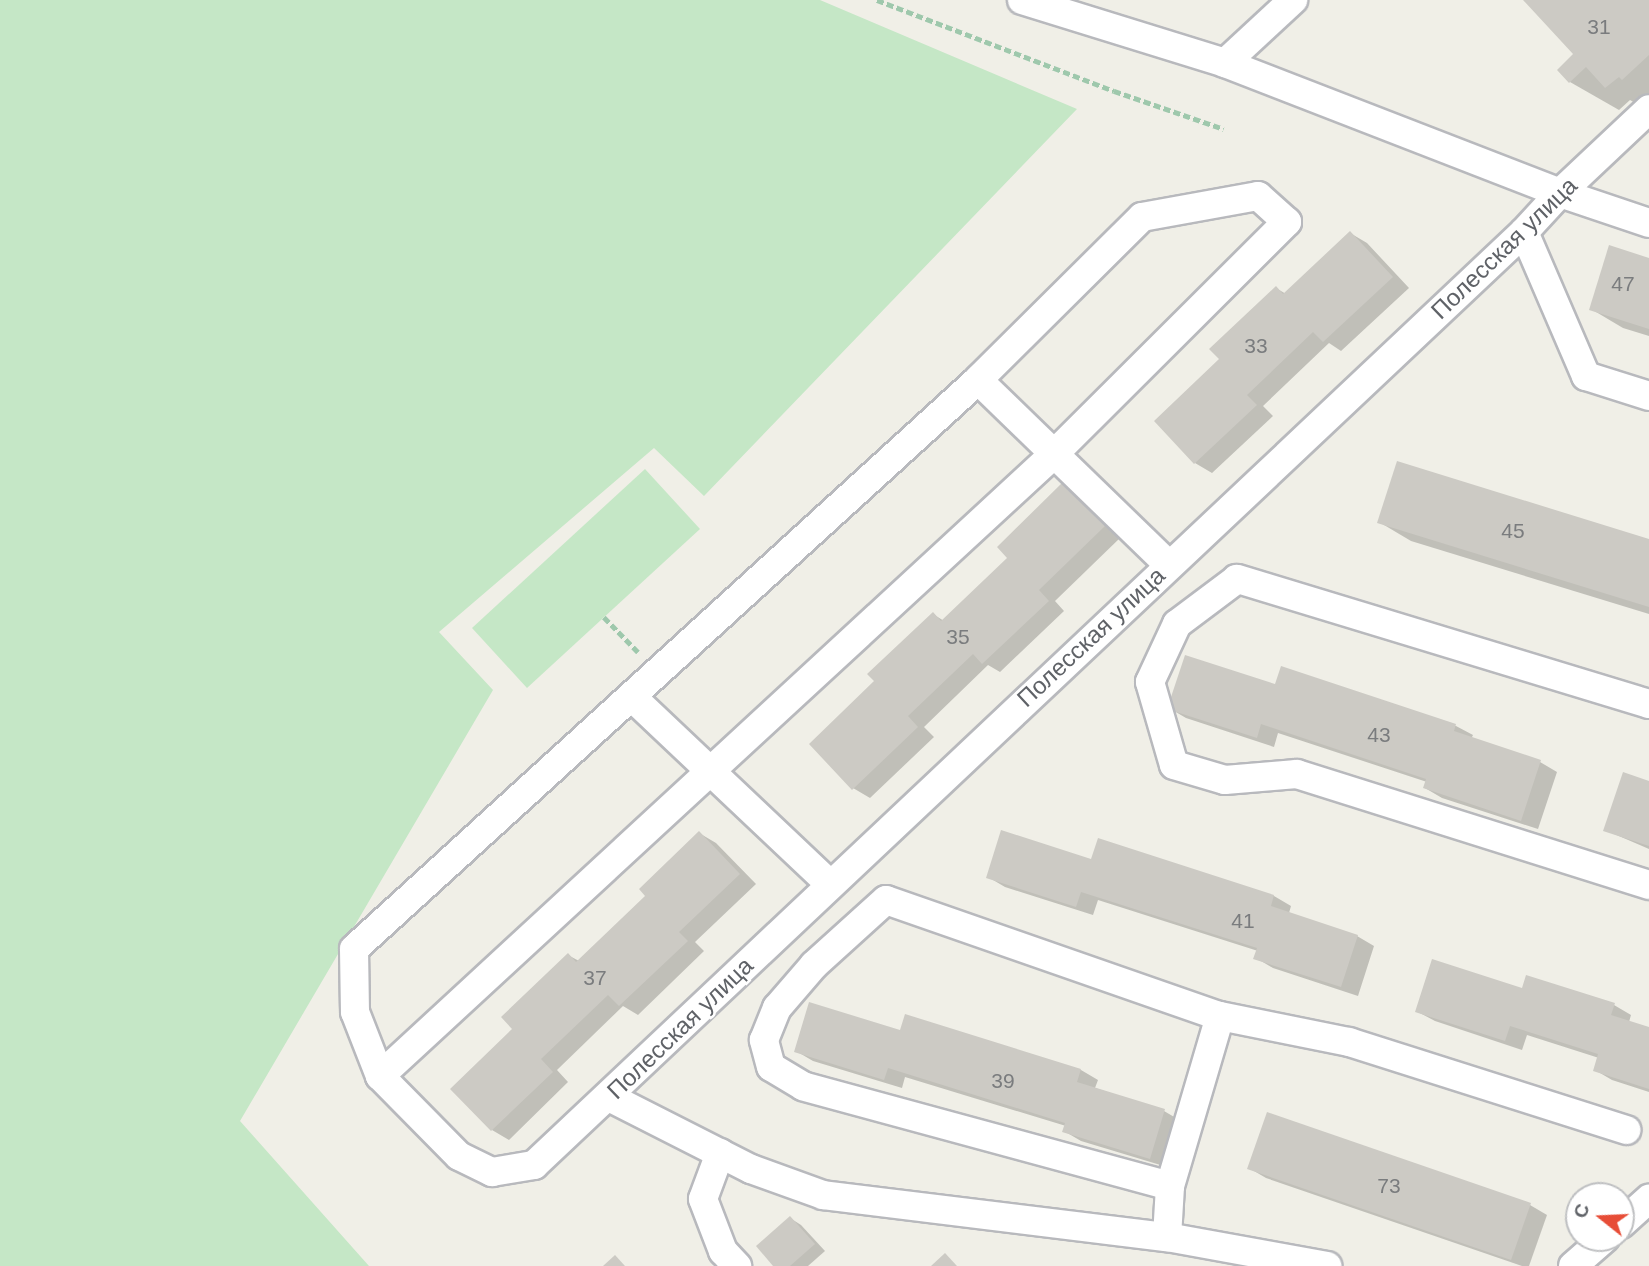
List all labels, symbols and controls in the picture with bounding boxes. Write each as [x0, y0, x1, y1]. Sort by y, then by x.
house number: 31 [1587, 14, 1611, 40]
street label: Полесская улица [1425, 171, 1583, 325]
house number: 47 [1611, 271, 1635, 297]
house number: 33 [1244, 333, 1268, 359]
house number: 45 [1501, 518, 1525, 544]
street label: Полесская улица [1011, 561, 1171, 713]
house number: 35 [946, 624, 970, 650]
house number: 43 [1367, 722, 1391, 748]
house number: 41 [1231, 908, 1255, 934]
street label: Полесская улица [601, 951, 759, 1105]
house number: 37 [583, 965, 607, 991]
house number: 39 [991, 1068, 1015, 1094]
house number: 73 [1377, 1173, 1401, 1199]
north arrow [1565, 1182, 1635, 1252]
text: С [1569, 1201, 1594, 1221]

